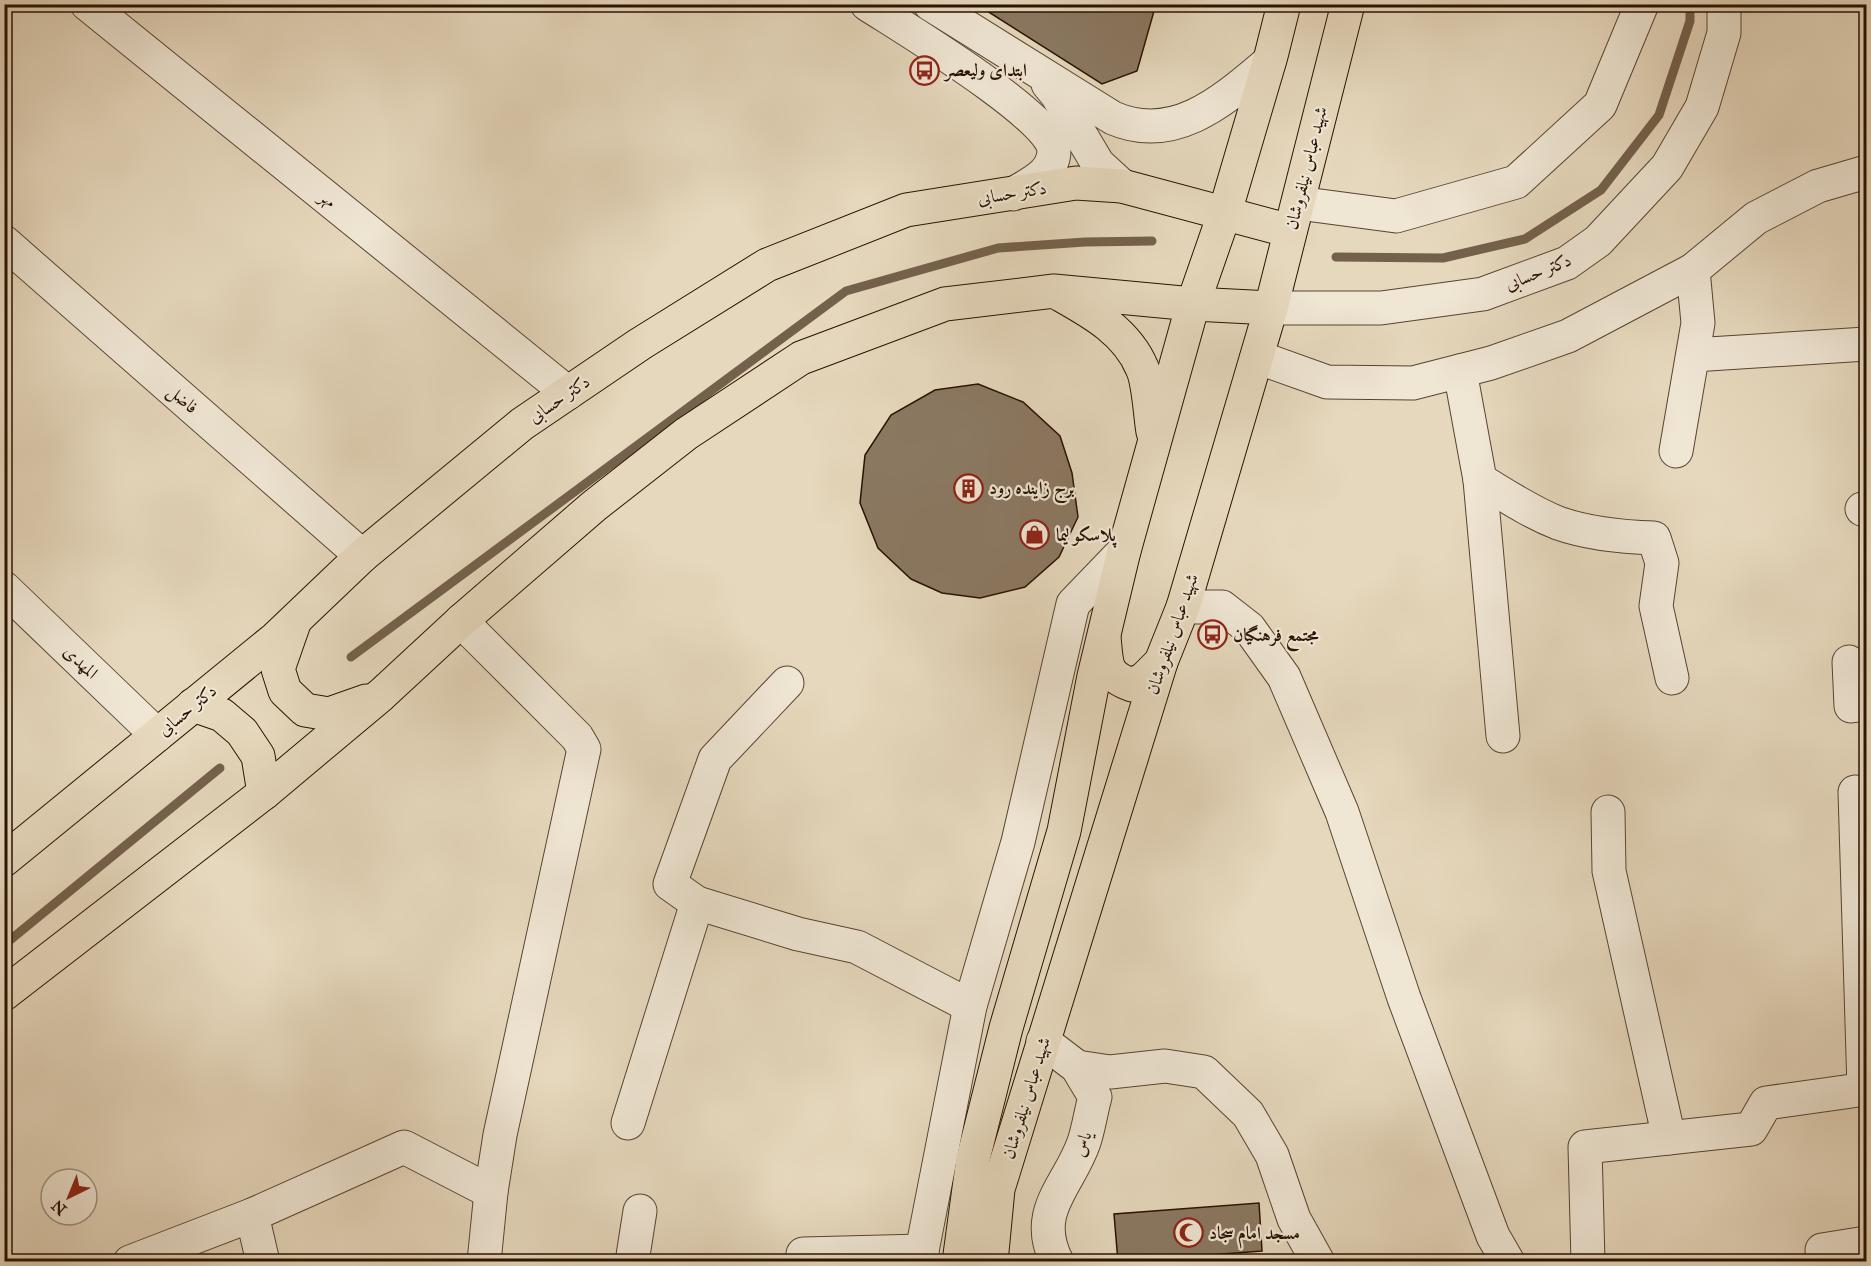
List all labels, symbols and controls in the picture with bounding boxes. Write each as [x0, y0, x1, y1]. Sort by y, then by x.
bus stop icon: ابتدای ولیعصر [908, 54, 940, 86]
place label: ابتدای ولیعصر [943, 59, 1027, 82]
street label: شهید عباس نیلفروشان [1280, 104, 1333, 232]
street label: دکتر حسابی [976, 177, 1048, 211]
street label: مهر [313, 184, 341, 213]
street label: دکتر حسابی [1502, 249, 1575, 297]
street label: دکتر حسابی [524, 370, 595, 429]
street label: فاضل [162, 380, 203, 420]
building icon: برج زاینده رود [952, 472, 984, 504]
place label: برج زاینده رود [989, 477, 1075, 504]
shop icon: پلاسکو لیما [1019, 519, 1051, 551]
place label: پلاسکو لیما [1056, 524, 1118, 548]
street label: شهید عباس نیلفروشان [1141, 571, 1204, 698]
bus stop icon: مجتمع فرهنگیان [1196, 619, 1228, 651]
place label: مجتمع فرهنگیان [1233, 624, 1320, 652]
street label: المهدی [59, 640, 103, 684]
street label: دکتر حسابی [153, 680, 222, 742]
street label: شهید عباس نیلفروشان [997, 1034, 1056, 1162]
street label: یاس [1067, 1127, 1097, 1160]
north arrow [39, 1167, 99, 1227]
text: N [47, 1196, 71, 1219]
mosque icon: مسجد امام سجاد [1172, 1217, 1204, 1249]
place label: مسجد امام سجاد [1209, 1222, 1300, 1249]

